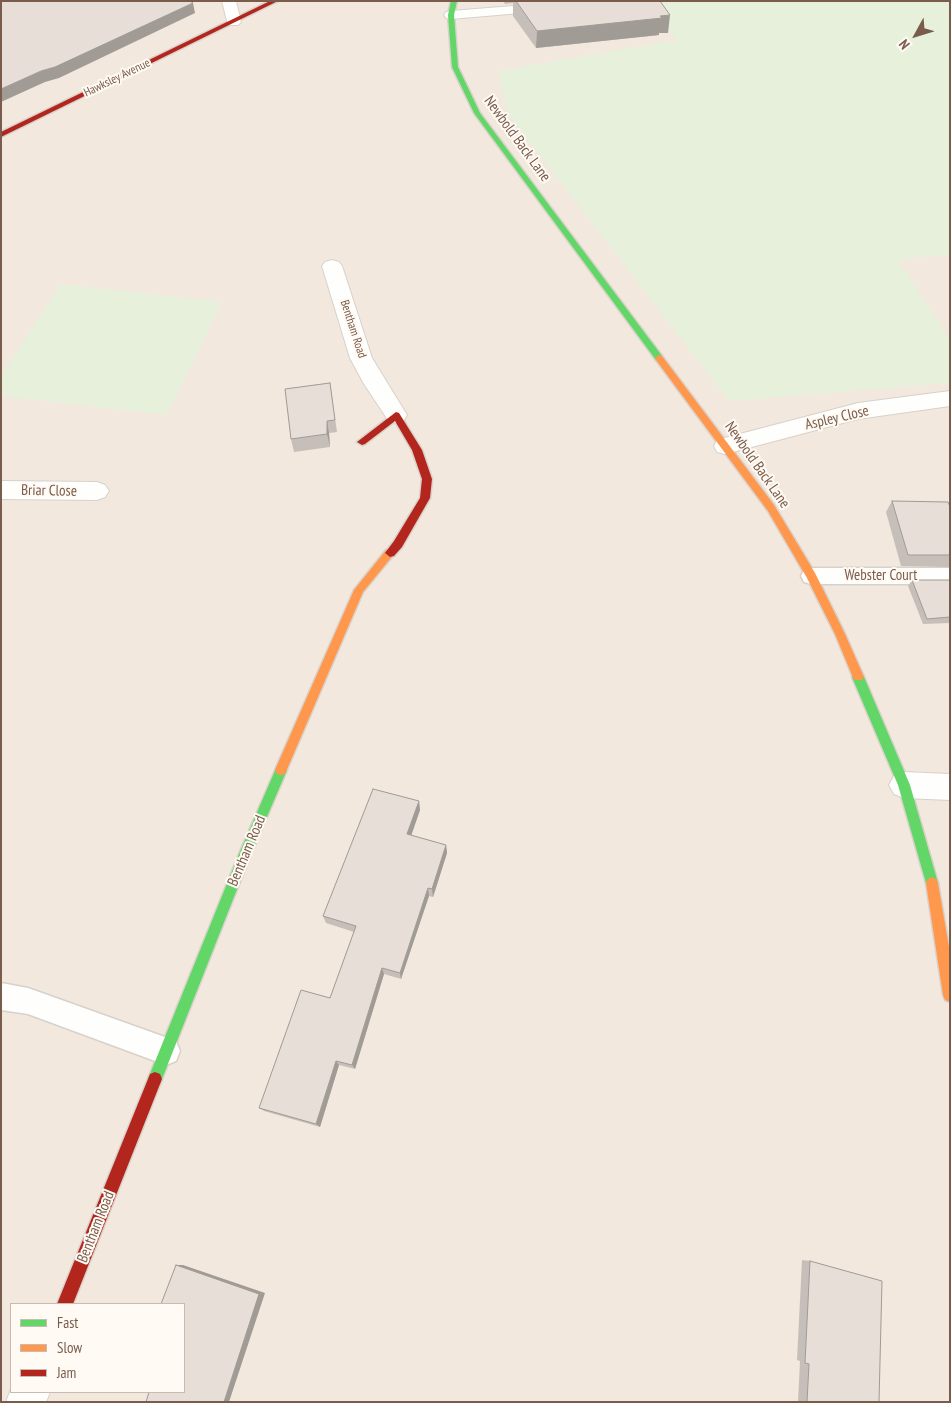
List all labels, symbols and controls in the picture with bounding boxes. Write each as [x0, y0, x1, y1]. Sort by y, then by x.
north arrow [891, 10, 941, 60]
text: N [895, 36, 914, 53]
street label: Hawksley Avenue [81, 56, 153, 100]
street label: Newbold Back Lane [480, 93, 554, 185]
street label: Bentham Road [337, 298, 369, 360]
street label: Aspley Close [803, 402, 871, 434]
street label: Newbold Back Lane [721, 418, 793, 512]
street label: Briar Close [21, 482, 77, 500]
street label: Webster Court [845, 567, 917, 585]
street label: Bentham Road [224, 813, 270, 889]
street label: Bentham Road [74, 1189, 118, 1265]
legend [10, 1303, 185, 1393]
text: Fast [57, 1313, 78, 1332]
text: Slow [57, 1338, 82, 1357]
text: Jam [57, 1363, 76, 1382]

